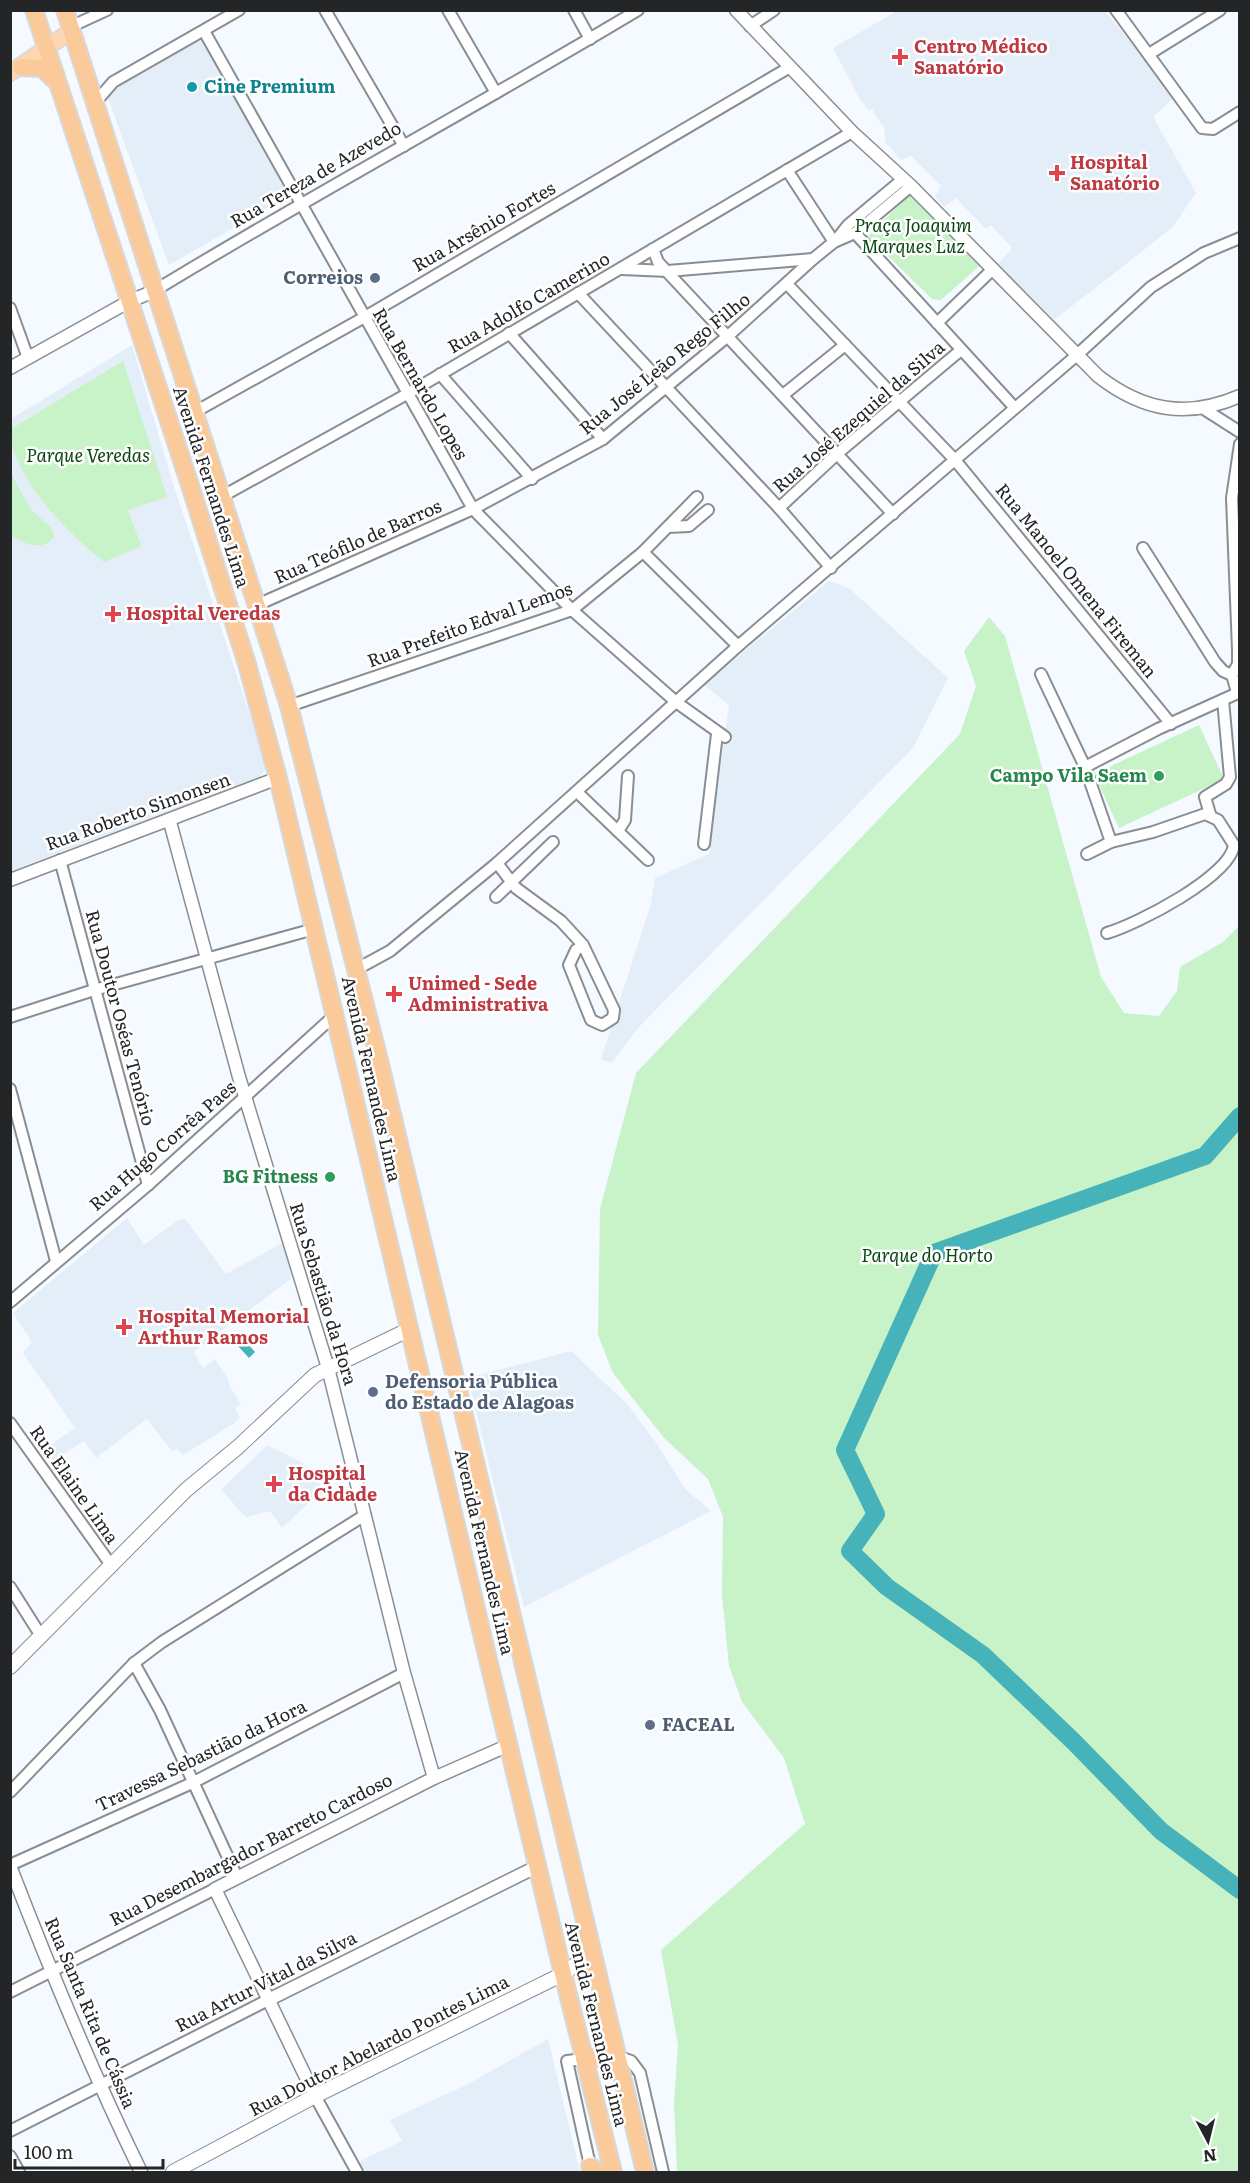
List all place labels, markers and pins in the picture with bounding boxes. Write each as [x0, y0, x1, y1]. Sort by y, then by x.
place label: Centro Médico Sanatório [914, 32, 1048, 80]
marker: Centro Médico Sanatório [891, 48, 909, 66]
place label: Cine Premium [204, 72, 335, 99]
marker: Cine Premium [185, 80, 199, 94]
place label: Hospital Sanatório [1070, 148, 1160, 196]
marker: Hospital Sanatório [1048, 164, 1066, 182]
place label: Correios [283, 263, 363, 290]
marker: Correios [368, 271, 382, 285]
place label: Hospital Veredas [126, 599, 280, 626]
marker: Hospital Veredas [104, 605, 122, 623]
place label: Campo Vila Saem [990, 761, 1147, 788]
marker: Campo Vila Saem [1152, 769, 1166, 783]
place label: Unimed - Sede Administrativa [408, 969, 549, 1017]
marker: Unimed - Sede Administrativa [385, 985, 403, 1003]
place label: BG Fitness [222, 1162, 318, 1189]
marker: BG Fitness [323, 1170, 337, 1184]
place label: Hospital Memorial Arthur Ramos [138, 1302, 310, 1350]
marker: Hospital Memorial Arthur Ramos [115, 1318, 133, 1336]
place label: Defensoria Pública do Estado de Alagoas [385, 1367, 574, 1415]
marker: Defensoria Pública do Estado de Alagoas [366, 1385, 380, 1399]
place label: Hospital da Cidade [288, 1459, 377, 1507]
marker: Hospital da Cidade [265, 1475, 283, 1493]
place label: FACEAL [662, 1710, 735, 1737]
marker: FACEAL [643, 1718, 657, 1732]

